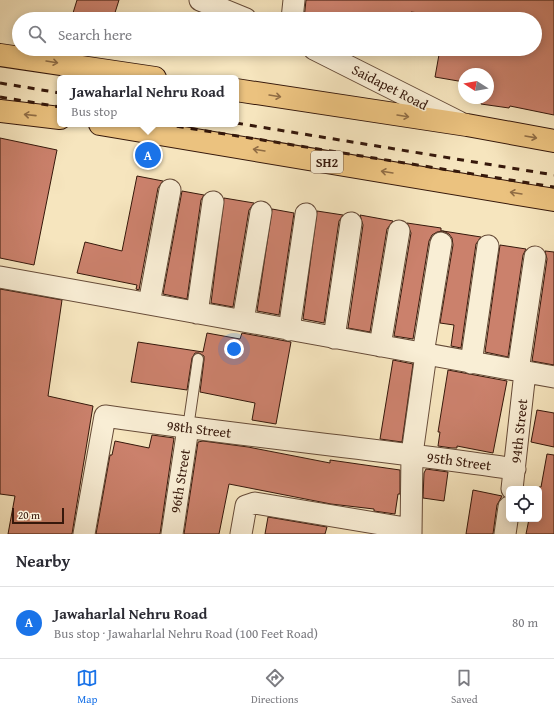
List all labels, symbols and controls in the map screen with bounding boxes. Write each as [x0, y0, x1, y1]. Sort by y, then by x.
search box [12, 12, 542, 56]
icon: search [26, 23, 48, 45]
text: Search here [58, 24, 132, 45]
one-way arrow [45, 59, 58, 67]
street label: Saidapet Road [349, 59, 432, 115]
north arrow [458, 68, 494, 104]
popup [57, 75, 239, 127]
text: Jawaharlal Nehru Road [71, 81, 225, 102]
one-way arrow [268, 92, 281, 100]
text: Bus stop [71, 102, 117, 121]
one-way arrow [24, 111, 37, 118]
one-way arrow [396, 112, 409, 120]
one-way arrow [524, 133, 537, 141]
pin: A [135, 140, 161, 170]
one-way arrow [253, 146, 266, 154]
road number: SH2 [311, 151, 343, 173]
one-way arrow [381, 168, 394, 176]
one-way arrow [509, 189, 522, 197]
your location [224, 339, 244, 359]
street label: 94th Street [506, 398, 532, 464]
street label: 98th Street [166, 415, 232, 443]
street label: 96th Street [165, 447, 195, 515]
street label: 95th Street [426, 447, 493, 475]
map controls [506, 486, 542, 522]
button: locate [506, 486, 542, 522]
scale bar [12, 506, 64, 525]
text: 20 m [18, 507, 40, 523]
text: Nearby [16, 548, 70, 573]
text: Jawaharlal Nehru Road [54, 603, 207, 624]
text: A [25, 613, 33, 632]
text: 80 m [512, 613, 538, 632]
text: Bus stop · Jawaharlal Nehru Road (100 Feet Road) [54, 624, 318, 643]
tab: Map [76, 667, 98, 707]
tab: Directions [251, 667, 298, 707]
tab: Saved [451, 667, 478, 707]

